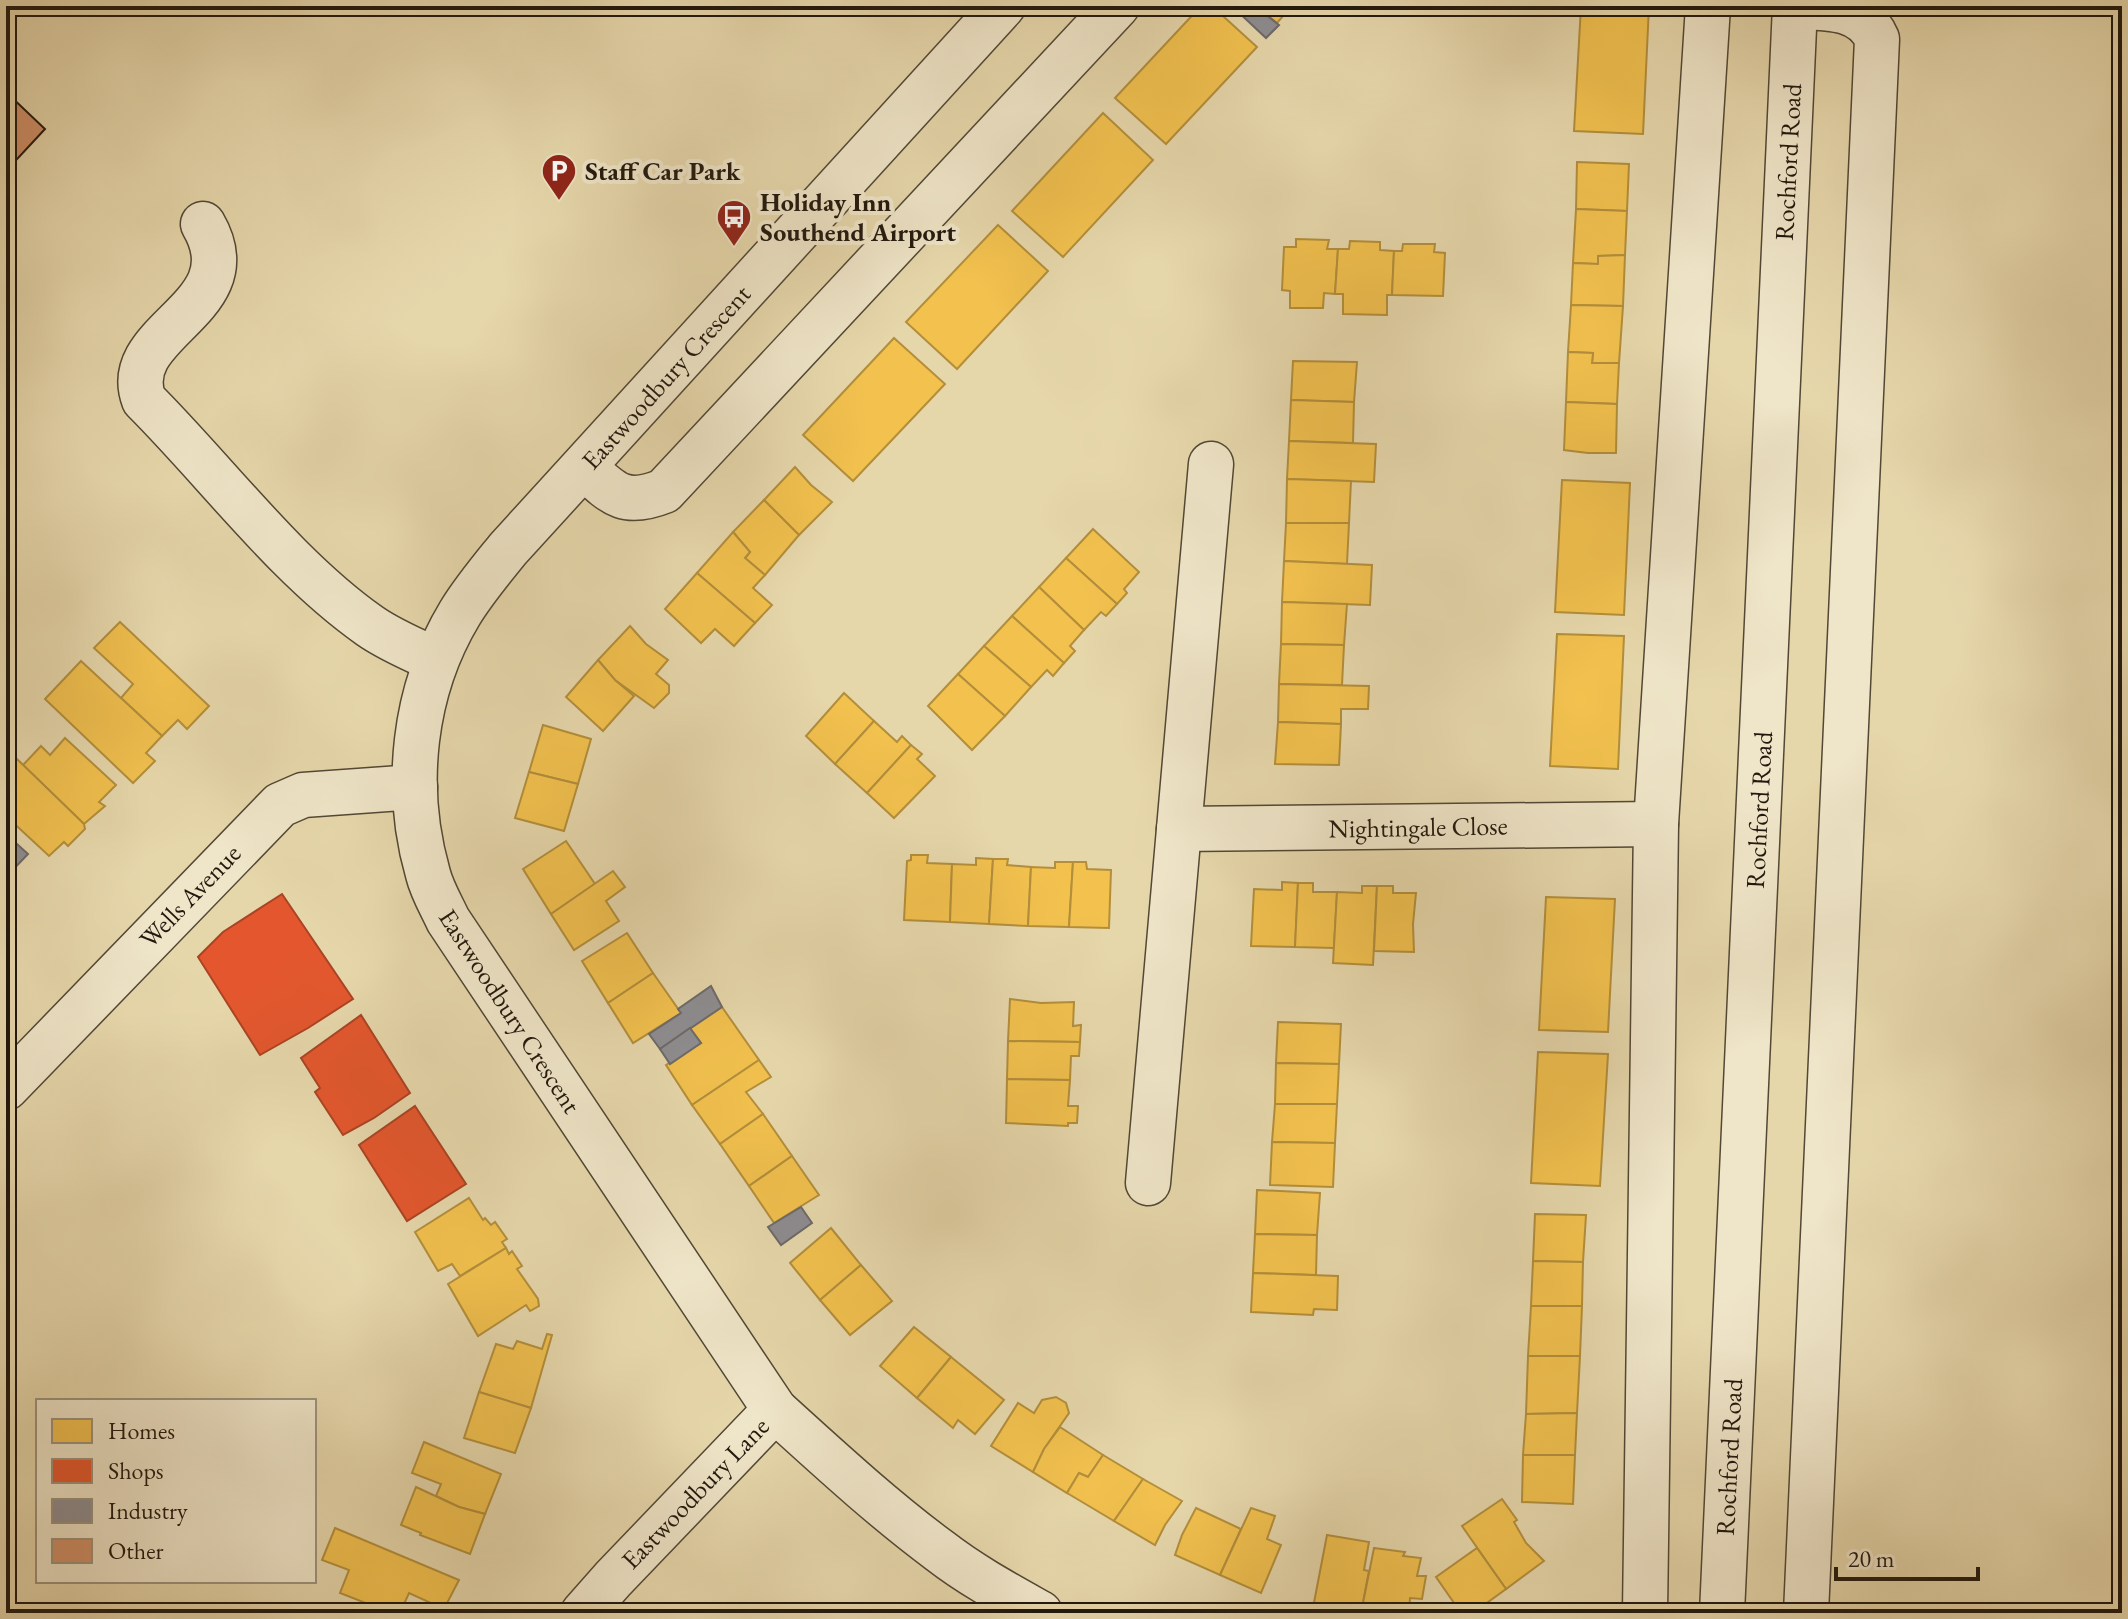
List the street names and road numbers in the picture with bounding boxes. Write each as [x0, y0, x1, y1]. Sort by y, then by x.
street label: Rochford Road [1767, 82, 1809, 241]
street label: Eastwoodbury Crescent [574, 278, 758, 476]
street label: Rochford Road [1738, 730, 1780, 889]
street label: Nightingale Close [1328, 808, 1508, 846]
street label: Wells Avenue [132, 837, 248, 955]
street label: Eastwoodbury Crescent [431, 902, 589, 1120]
street label: Rochford Road [1708, 1377, 1750, 1536]
street label: Eastwoodbury Lane [614, 1410, 776, 1576]

